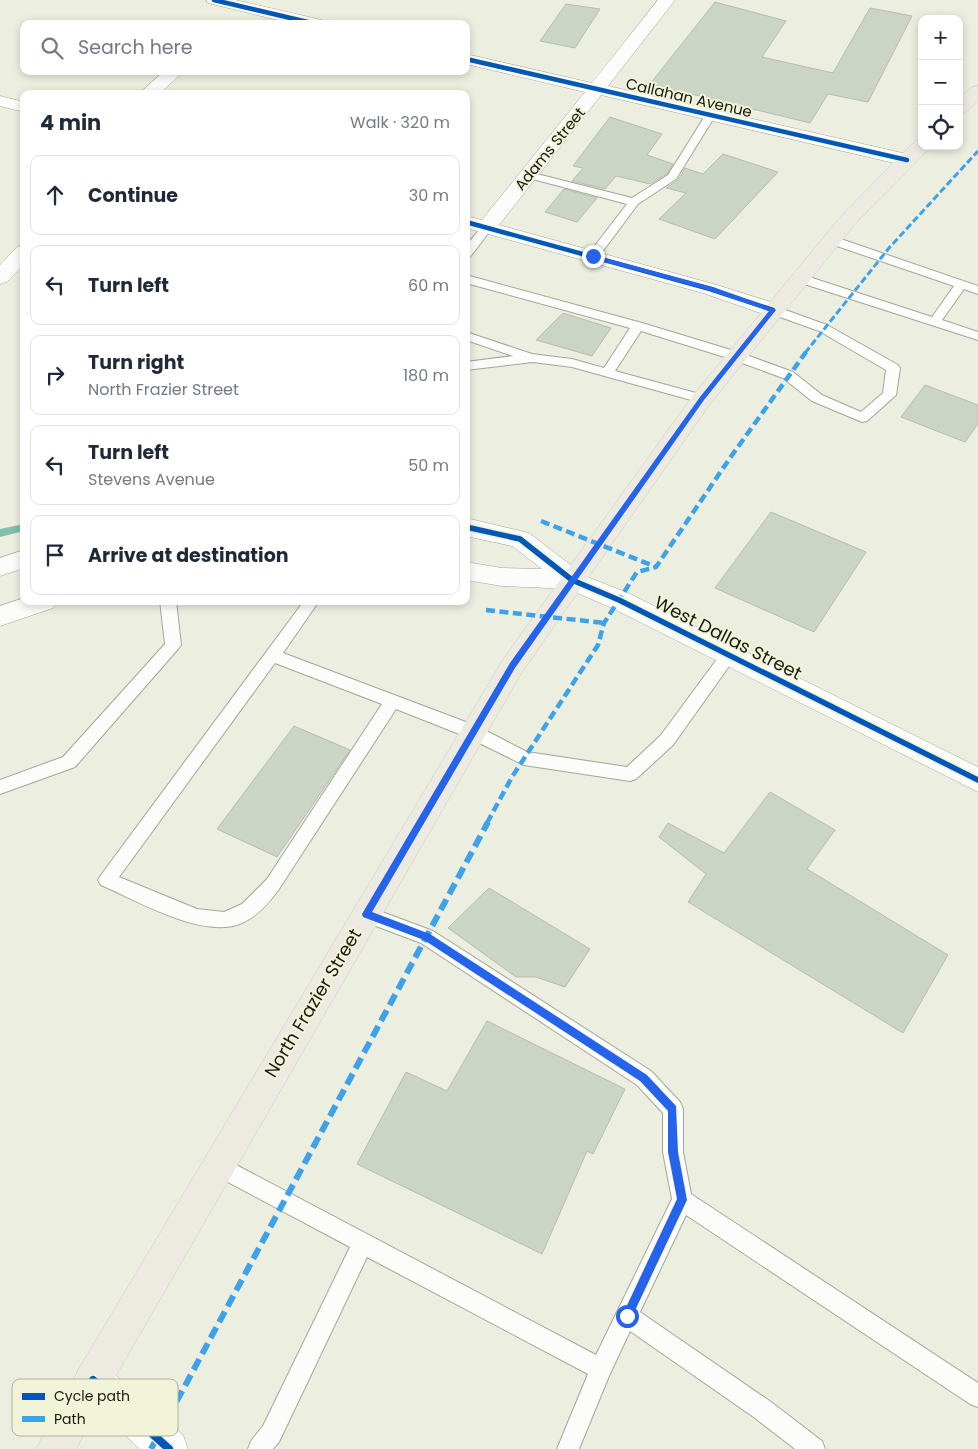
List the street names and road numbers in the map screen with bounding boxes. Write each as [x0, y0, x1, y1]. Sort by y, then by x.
street label: Callahan Avenue [624, 73, 754, 122]
street label: Adams Street [509, 103, 590, 195]
street label: West Dallas Street [650, 590, 806, 686]
street label: North Frazier Street [258, 924, 367, 1082]

